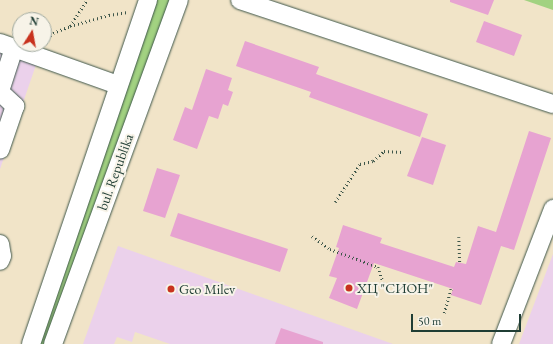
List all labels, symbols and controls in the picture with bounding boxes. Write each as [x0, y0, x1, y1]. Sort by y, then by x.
north arrow [12, 12, 52, 52]
text: N [28, 13, 40, 29]
street label: bul. Republika [93, 132, 137, 212]
place label: ХЦ "СИОН" [357, 280, 433, 296]
place label: Geo Milev [179, 281, 235, 297]
marker: ХЦ "СИОН" [344, 283, 354, 293]
marker: Geo Milev [166, 284, 176, 294]
scale bar [413, 306, 523, 332]
text: 50 m [418, 313, 441, 329]

